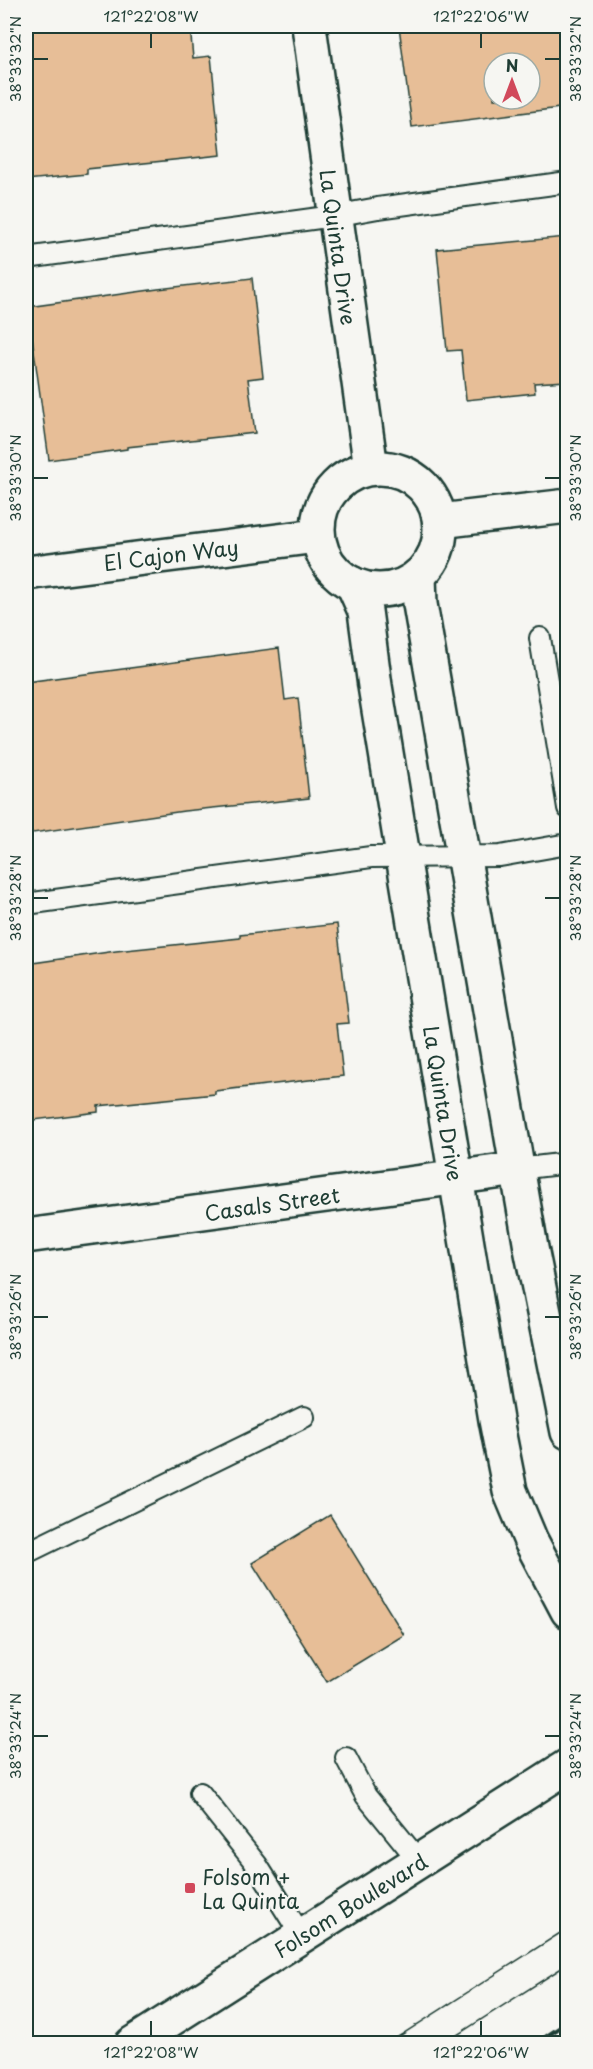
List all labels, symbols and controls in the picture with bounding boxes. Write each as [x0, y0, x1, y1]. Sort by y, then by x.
text: 121°22'08"W [103, 4, 199, 27]
text: 121°22'06"W [433, 4, 530, 27]
text: 38°33'32"N [3, 16, 26, 102]
text: 38°33'32"N [563, 16, 586, 102]
north arrow [482, 51, 542, 111]
text: N [506, 53, 518, 77]
street label: La Quinta Drive [312, 167, 366, 327]
text: 38°33'30"N [3, 434, 26, 522]
text: 38°33'30"N [563, 434, 586, 522]
street label: El Cajon Way [102, 530, 240, 578]
text: 38°33'28"N [3, 855, 26, 941]
text: 38°33'28"N [563, 855, 586, 941]
street label: La Quinta Drive [416, 1023, 472, 1183]
street label: Casals Street [202, 1178, 342, 1228]
text: 38°33'26"N [3, 1273, 26, 1361]
text: 38°33'26"N [563, 1273, 586, 1361]
text: 38°33'24"N [3, 1693, 26, 1779]
text: 38°33'24"N [563, 1693, 586, 1779]
street label: Folsom Boulevard [267, 1845, 433, 1965]
place label: Folsom + La Quinta [202, 1860, 299, 1916]
marker: Folsom + La Quinta [183, 1881, 197, 1895]
text: 121°22'08"W [103, 2040, 199, 2063]
text: 121°22'06"W [433, 2040, 530, 2063]

